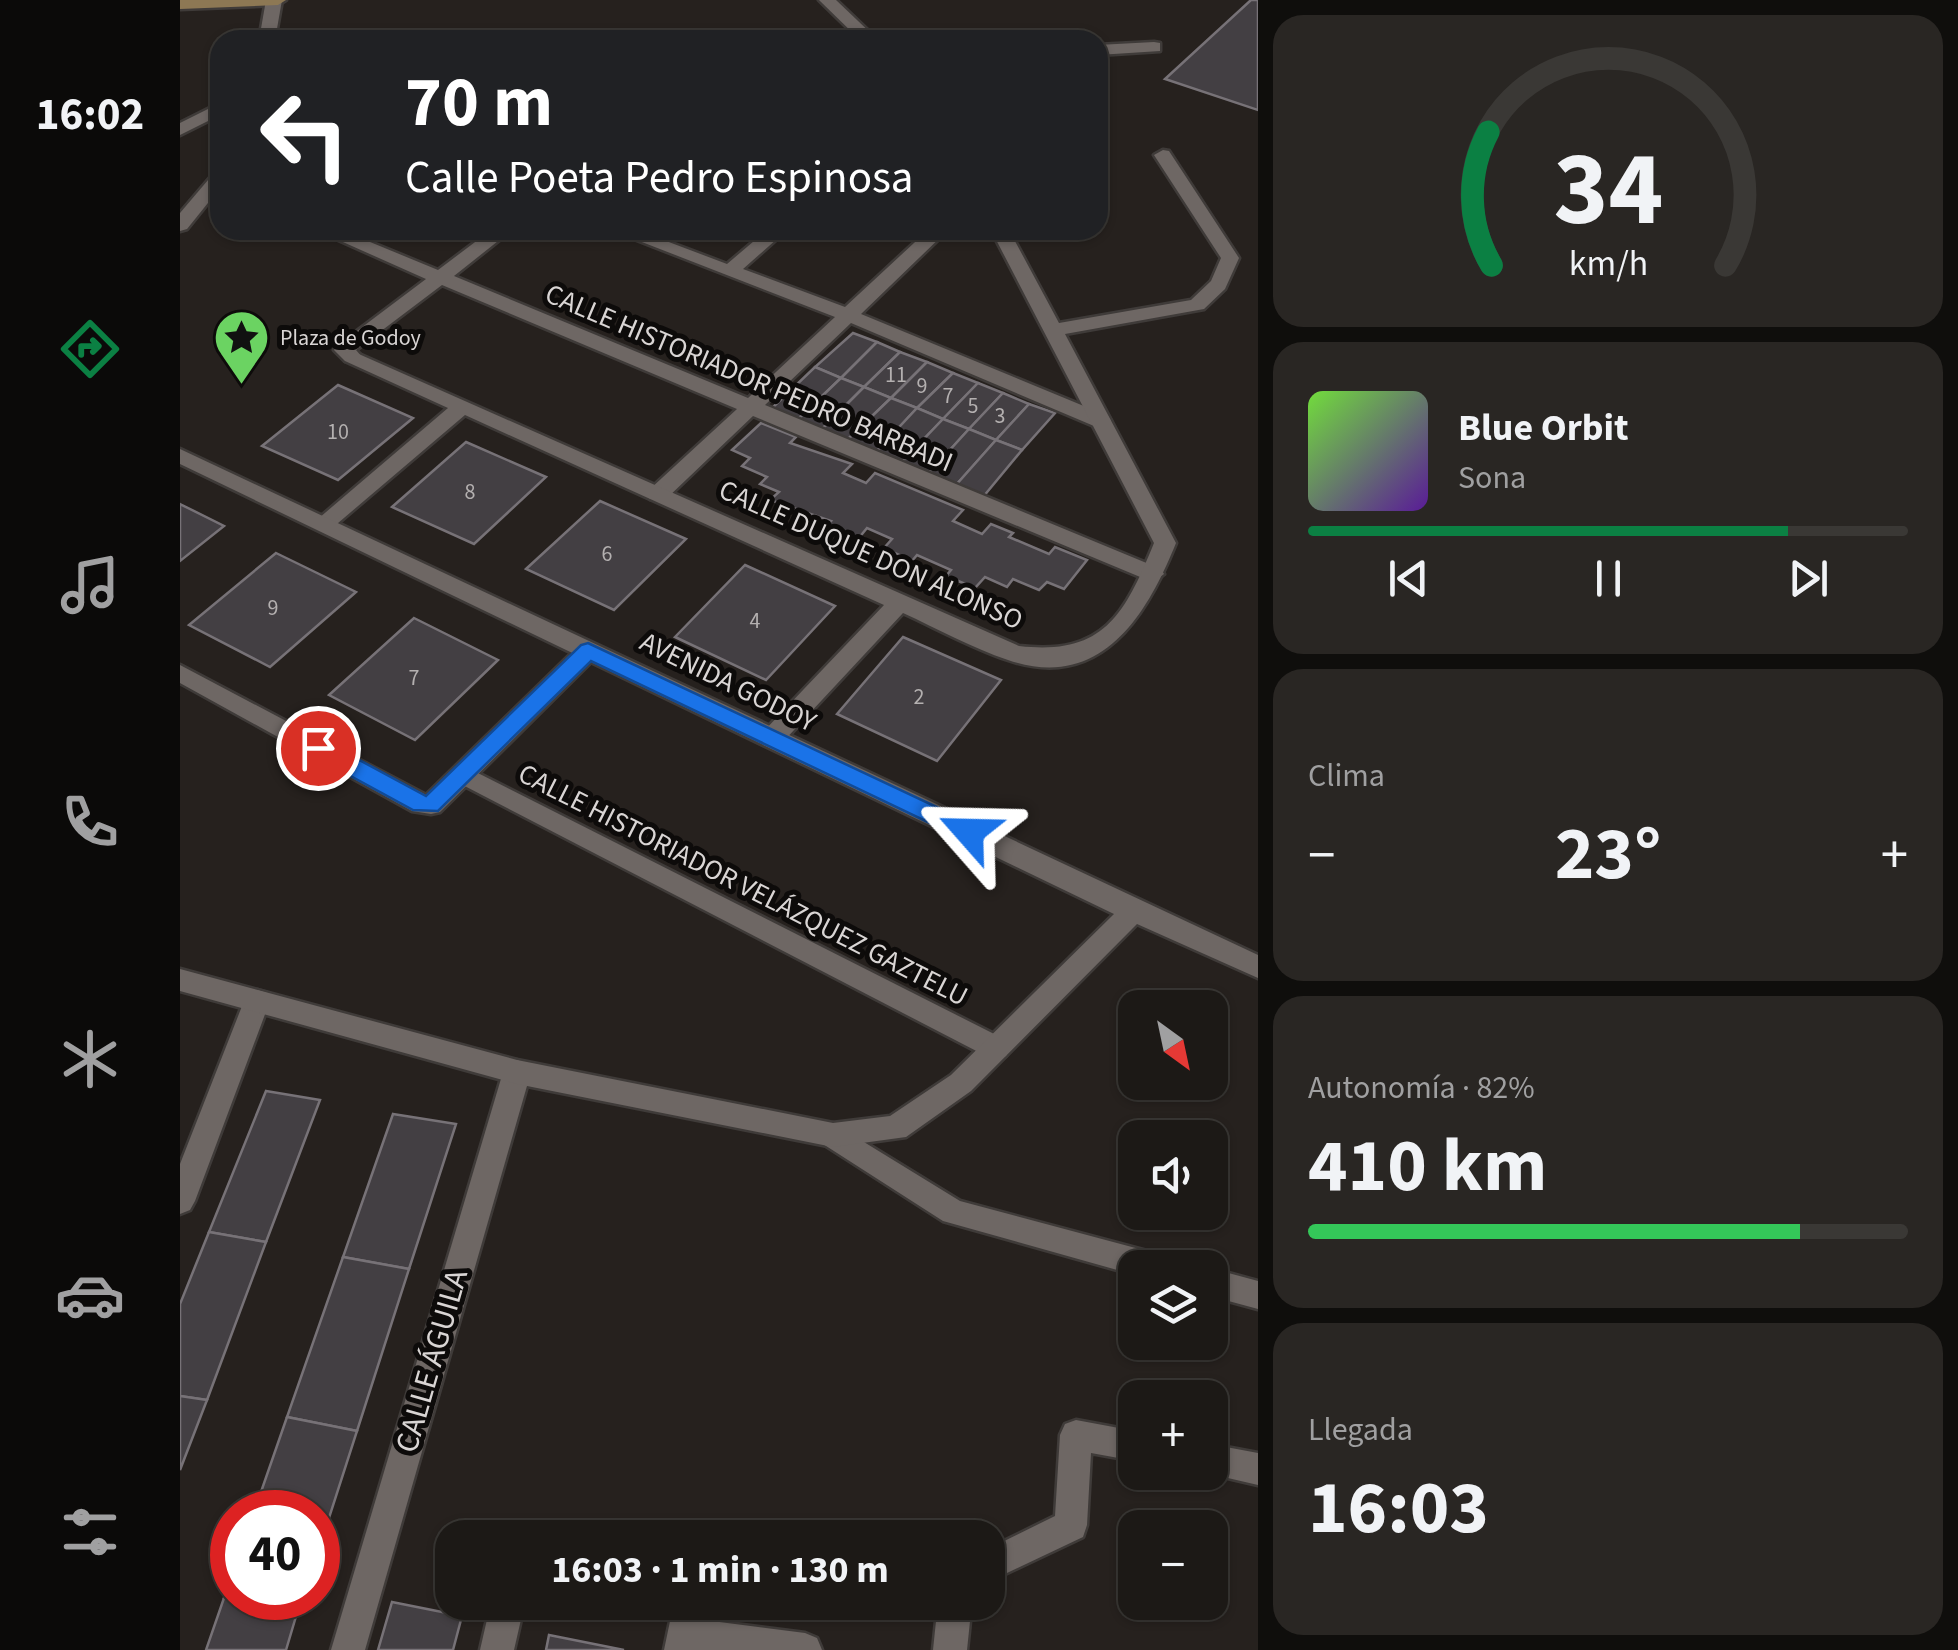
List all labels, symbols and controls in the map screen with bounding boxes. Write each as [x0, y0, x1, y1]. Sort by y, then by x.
text: 70 m [405, 53, 553, 153]
icon: left [240, 70, 370, 200]
text: 16:02 [36, 83, 144, 147]
text: 34 [1553, 117, 1663, 265]
text: Calle Poeta Pedro Espinosa [405, 146, 914, 210]
text: km/h [1568, 238, 1648, 289]
street label: CALLE HISTORIADOR PEDRO BARBADI [539, 274, 959, 482]
place icon: Plaza de Godoy [211, 308, 271, 387]
icon: directions [55, 314, 125, 384]
place label: Plaza de Godoy [280, 322, 422, 354]
house number: 11 [885, 359, 907, 391]
house number: 9 [917, 370, 927, 402]
house number: 7 [943, 380, 954, 412]
house number: 5 [968, 390, 978, 422]
house number: 3 [995, 400, 1005, 432]
text: Blue Orbit [1458, 401, 1629, 455]
house number: 10 [327, 416, 349, 448]
text: Sona [1458, 455, 1526, 501]
street label: CALLE DUQUE DON ALONSO [713, 470, 1029, 640]
house number: 8 [465, 476, 476, 508]
house number: 6 [602, 538, 613, 570]
icon: music [55, 550, 125, 620]
icon: previous [1381, 551, 1436, 606]
icon: pause [1581, 551, 1636, 606]
icon: next [1781, 551, 1836, 606]
house number: 9 [268, 592, 278, 624]
house number: 4 [750, 605, 761, 637]
street label: AVENIDA GODOY [633, 622, 824, 742]
house number: 7 [409, 662, 420, 694]
house number: 2 [914, 681, 924, 713]
pin [276, 706, 361, 791]
icon: arrive [291, 721, 346, 776]
text: Clima [1308, 753, 1385, 799]
street label: CALLE HISTORIADOR VELÁZQUEZ GAZTELU [511, 754, 975, 1016]
position arrow [917, 780, 1021, 884]
icon: phone [55, 787, 125, 857]
text: 23° [1555, 801, 1661, 908]
text: − [1308, 817, 1335, 895]
text: + [1881, 817, 1908, 895]
north arrow [1118, 990, 1228, 1100]
map controls [1118, 990, 1228, 1620]
icon: climate [55, 1024, 125, 1094]
text: Autonomía · 82% [1308, 1065, 1535, 1111]
text: 410 km [1308, 1113, 1547, 1220]
button: sound [1118, 1120, 1228, 1230]
button: layers [1118, 1250, 1228, 1360]
icon: car [55, 1260, 125, 1330]
street label: CALLE ÁGUILA [384, 1263, 480, 1458]
button: + [1118, 1380, 1228, 1490]
text: Llegada [1308, 1407, 1413, 1453]
text: 16:03 [1308, 1455, 1489, 1562]
speed limit sign: 40 [210, 1490, 340, 1620]
icon: filters [55, 1497, 125, 1567]
button: − [1118, 1510, 1228, 1620]
text: 16:03 · 1 min · 130 m [551, 1543, 889, 1597]

